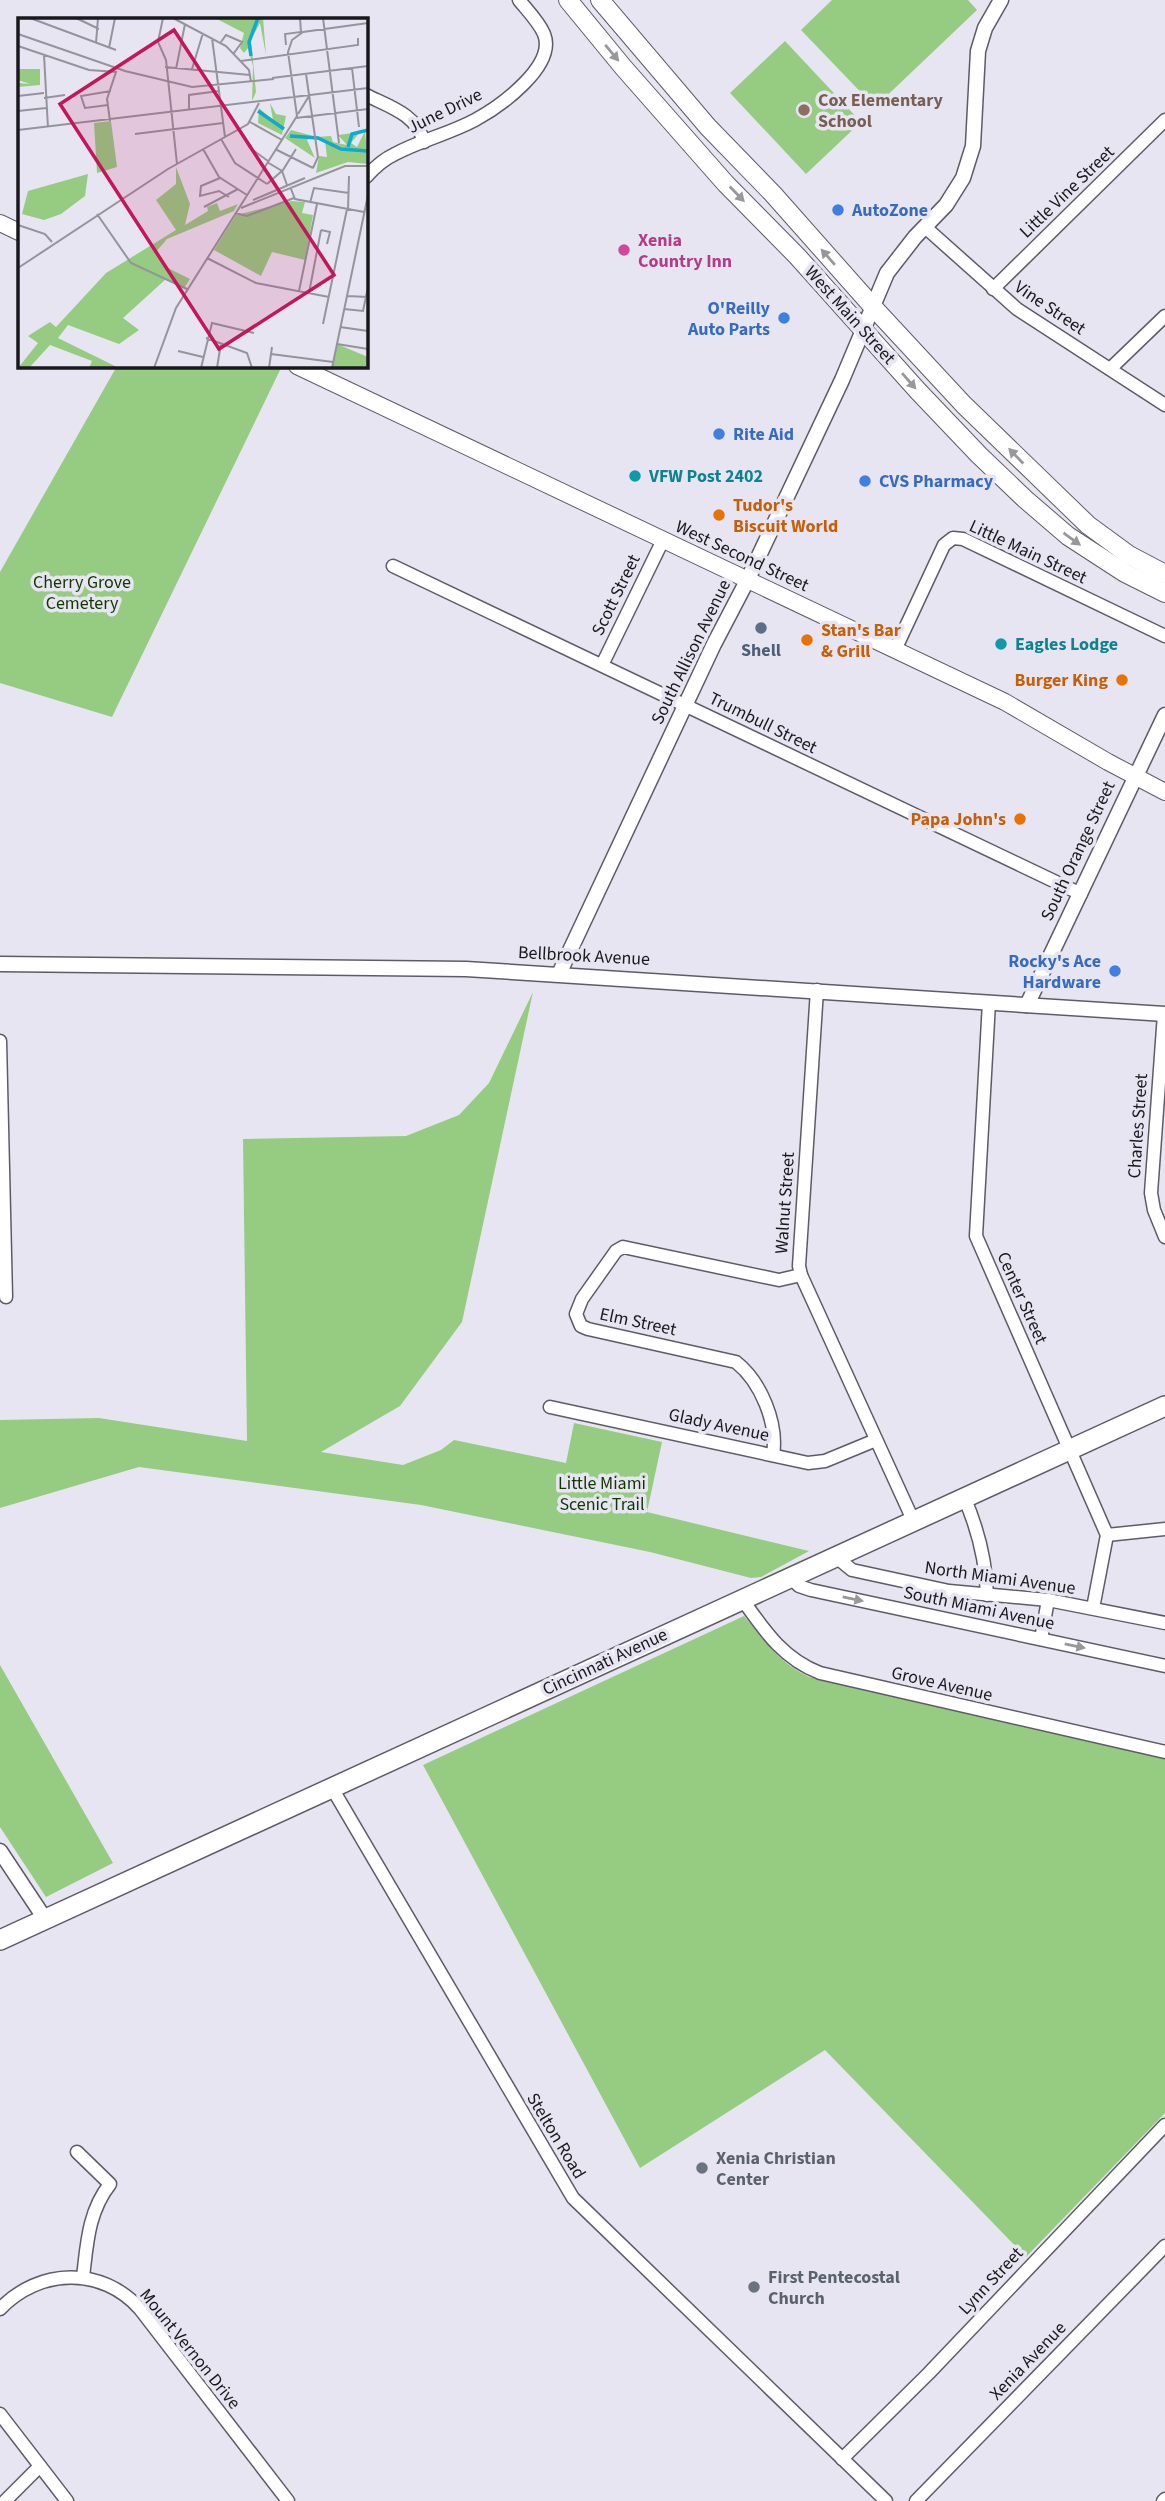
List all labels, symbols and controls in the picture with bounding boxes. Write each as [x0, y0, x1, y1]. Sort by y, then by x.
inset map [18, 18, 368, 368]
one-way arrow [604, 43, 619, 61]
street label: June Drive [404, 82, 486, 140]
place label: Cox Elementary School [818, 88, 944, 134]
marker: Cox Elementary School [796, 102, 812, 118]
street label: Little Vine Street [1014, 140, 1120, 244]
one-way arrow [728, 185, 744, 202]
place label: AutoZone [851, 198, 928, 223]
marker: AutoZone [830, 202, 846, 218]
place label: Xenia Country Inn [638, 228, 732, 274]
marker: Xenia Country Inn [616, 242, 632, 258]
one-way arrow [821, 249, 837, 266]
street label: West Main Street [799, 260, 901, 370]
street label: Vine Street [1009, 275, 1091, 341]
place label: O'Reilly Auto Parts [687, 296, 771, 342]
marker: O'Reilly Auto Parts [776, 310, 792, 326]
one-way arrow [901, 372, 917, 390]
place label: Rite Aid [733, 422, 794, 447]
marker: Rite Aid [711, 426, 727, 442]
one-way arrow [1009, 448, 1025, 465]
place label: VFW Post 2402 [648, 464, 763, 489]
marker: VFW Post 2402 [627, 468, 643, 484]
place label: CVS Pharmacy [879, 469, 994, 494]
marker: CVS Pharmacy [857, 473, 873, 489]
place label: Tudor's Biscuit World [733, 493, 838, 539]
marker: Tudor's Biscuit World [711, 507, 727, 523]
street label: West Second Street [671, 514, 813, 598]
street label: Little Main Street [965, 514, 1091, 590]
one-way arrow [1063, 532, 1081, 546]
street label: Scott Street [586, 550, 646, 640]
park label: Cherry Grove Cemetery [33, 570, 131, 616]
street label: South Allison Avenue [645, 575, 737, 729]
place label: Stan's Bar & Grill [821, 618, 902, 664]
marker: Shell [753, 620, 769, 636]
marker: Stan's Bar & Grill [799, 632, 815, 648]
place label: Eagles Lodge [1015, 632, 1118, 657]
marker: Eagles Lodge [993, 636, 1009, 652]
place label: Shell [741, 638, 781, 663]
place label: Burger King [1015, 668, 1108, 693]
marker: Burger King [1114, 672, 1130, 688]
street label: Trumbull Street [705, 686, 821, 760]
street label: South Orange Street [1035, 777, 1121, 925]
place label: Papa John's [910, 807, 1006, 832]
marker: Papa John's [1012, 811, 1028, 827]
street label: Bellbrook Avenue [517, 940, 651, 972]
place label: Rocky's Ace Hardware [1008, 949, 1101, 995]
marker: Rocky's Ace Hardware [1107, 963, 1123, 979]
street label: Charles Street [1122, 1073, 1154, 1179]
street label: Walnut Street [769, 1151, 801, 1255]
street label: Center Street [990, 1248, 1054, 1348]
street label: Elm Street [597, 1302, 679, 1342]
street label: Glady Avenue [666, 1402, 772, 1448]
park label: Little Miami Scenic Trail [558, 1471, 646, 1517]
street label: North Miami Avenue [923, 1555, 1077, 1601]
street label: South Miami Avenue [901, 1580, 1057, 1636]
one-way arrow [842, 1593, 864, 1604]
street label: Cincinnati Avenue [538, 1622, 672, 1702]
one-way arrow [1064, 1641, 1086, 1652]
street label: Grove Avenue [889, 1660, 995, 1708]
street label: Stelton Road [521, 2088, 591, 2184]
place label: Xenia Christian Center [716, 2146, 836, 2192]
marker: Xenia Christian Center [694, 2160, 710, 2176]
street label: Lynn Street [953, 2241, 1029, 2321]
place label: First Pentecostal Church [768, 2265, 900, 2311]
marker: First Pentecostal Church [746, 2279, 762, 2295]
street label: Mount Vernon Drive [134, 2283, 246, 2415]
street label: Xenia Avenue [984, 2316, 1072, 2406]

